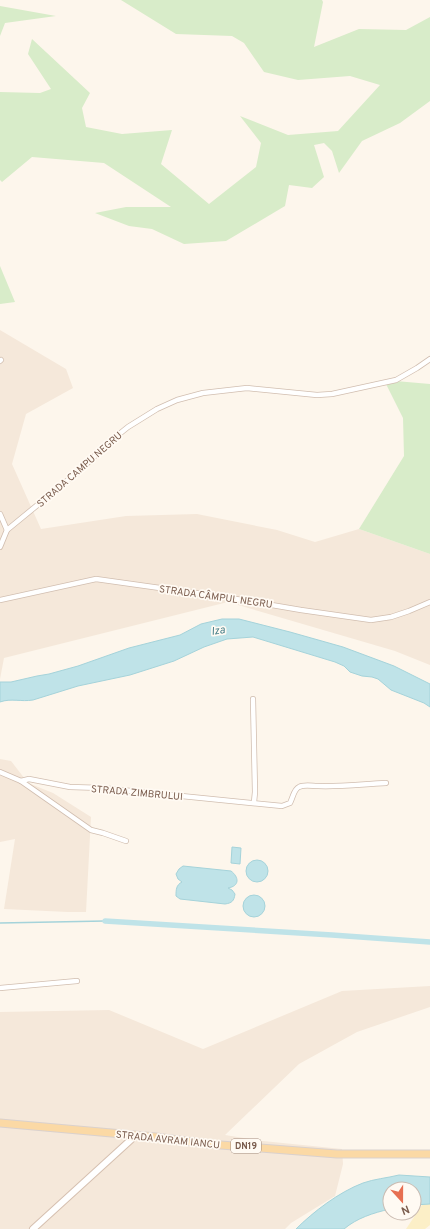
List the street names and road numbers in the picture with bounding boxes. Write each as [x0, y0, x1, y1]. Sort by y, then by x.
street label: STRADA CAMPU NEGRU [35, 429, 125, 511]
street label: STRADA CÂMPUL NEGRU [158, 583, 273, 612]
street label: STRADA ZIMBRULUI [90, 783, 183, 804]
street label: STRADA AVRAM IANCU [115, 1129, 221, 1152]
road number: DN19 [231, 1139, 261, 1153]

